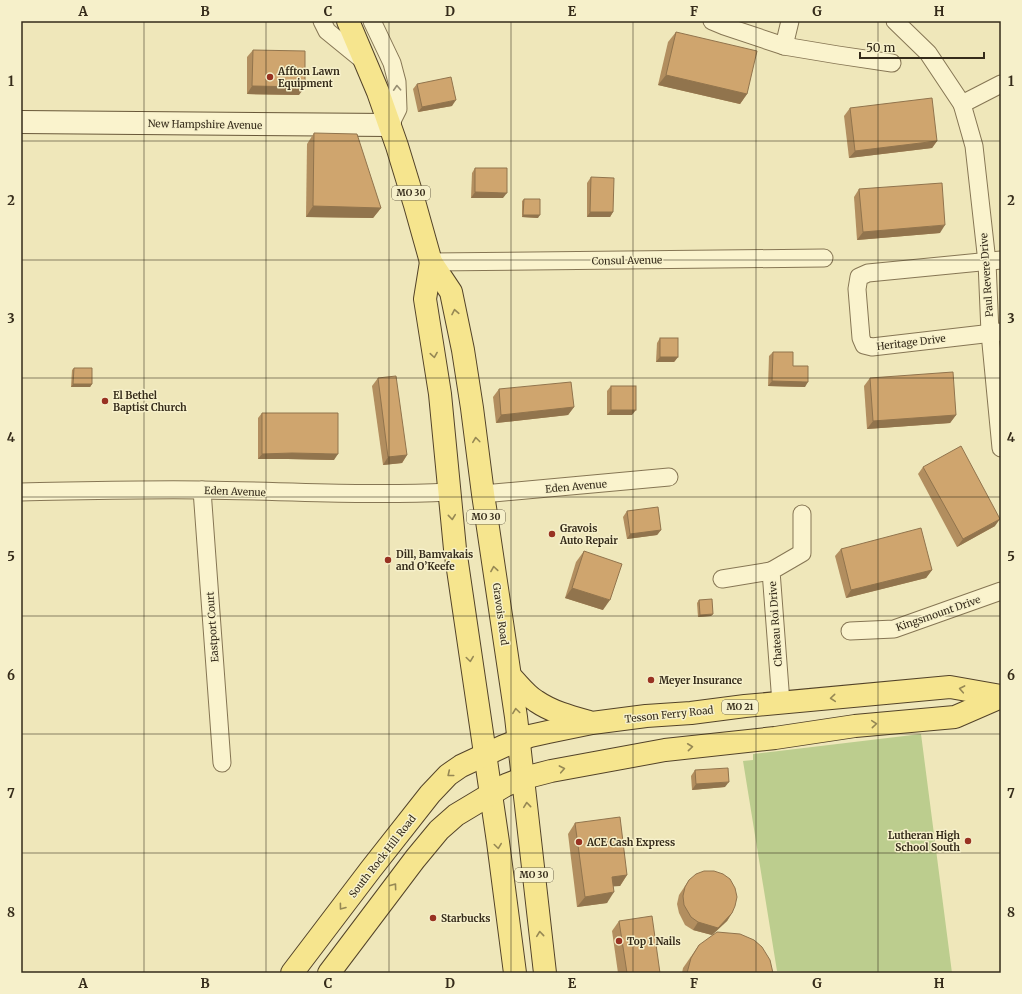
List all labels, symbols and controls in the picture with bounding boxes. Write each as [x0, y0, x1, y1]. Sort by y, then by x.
text: A [77, 3, 88, 20]
text: B [200, 3, 210, 20]
text: C [324, 3, 333, 20]
text: D [445, 3, 455, 20]
text: E [568, 3, 577, 20]
text: F [690, 3, 698, 20]
text: G [812, 3, 822, 20]
text: H [934, 3, 945, 20]
scale bar [860, 34, 984, 60]
text: 50 m [866, 40, 895, 55]
place label: Affton Lawn Equipment [277, 65, 340, 90]
marker: Affton Lawn Equipment [265, 72, 275, 82]
text: 1 [8, 73, 14, 90]
text: 1 [1008, 73, 1014, 90]
one-way arrow [393, 85, 402, 91]
street label: New Hampshire Avenue [148, 117, 262, 132]
road number: MO 30 [392, 186, 430, 200]
text: 2 [7, 192, 15, 209]
text: 2 [1007, 192, 1015, 209]
street label: Paul Revere Drive [977, 233, 996, 317]
street label: Consul Avenue [592, 253, 662, 268]
one-way arrow [451, 309, 460, 315]
text: 3 [7, 310, 15, 327]
text: 3 [1007, 310, 1015, 327]
street label: Heritage Drive [876, 332, 946, 353]
one-way arrow [429, 352, 438, 359]
place label: El Bethel Baptist Church [113, 389, 187, 414]
marker: El Bethel Baptist Church [100, 396, 110, 406]
text: 4 [7, 429, 16, 446]
text: 4 [1007, 429, 1016, 446]
one-way arrow [472, 437, 481, 443]
street label: Eden Avenue [545, 477, 607, 496]
street label: Eden Avenue [204, 484, 266, 499]
road number: MO 30 [467, 510, 505, 524]
one-way arrow [447, 514, 456, 520]
place label: Gravois Auto Repair [559, 522, 618, 547]
marker: Gravois Auto Repair [547, 529, 557, 539]
text: 5 [7, 548, 15, 565]
place label: Dill, Bamvakais and O’Keefe [396, 548, 473, 573]
text: 5 [1007, 548, 1015, 565]
marker: Dill, Bamvakais and O’Keefe [383, 555, 393, 565]
one-way arrow [491, 566, 499, 572]
street label: Chateau Roi Drive [766, 581, 785, 667]
street label: Gravois Road [490, 582, 511, 646]
street label: Eastport Court [204, 591, 221, 663]
street label: Kingsmount Drive [894, 593, 982, 634]
one-way arrow [465, 656, 474, 662]
text: 6 [7, 667, 15, 684]
text: 6 [1007, 667, 1015, 684]
place label: Meyer Insurance [659, 674, 743, 687]
marker: Meyer Insurance [646, 675, 656, 685]
one-way arrow [959, 685, 965, 694]
one-way arrow [830, 693, 836, 702]
road number: MO 21 [722, 700, 758, 714]
street label: Tesson Ferry Road [624, 703, 714, 726]
one-way arrow [512, 708, 521, 714]
one-way arrow [871, 719, 878, 728]
one-way arrow [687, 743, 693, 752]
one-way arrow [559, 765, 565, 774]
one-way arrow [448, 769, 455, 776]
text: 7 [7, 785, 15, 802]
text: 7 [1007, 785, 1015, 802]
one-way arrow [522, 802, 531, 808]
street label: South Rock Hill Road [346, 812, 419, 900]
place label: Lutheran High School South [888, 829, 960, 854]
place label: ACE Cash Express [586, 836, 675, 849]
marker: Lutheran High School South [963, 836, 973, 846]
marker: ACE Cash Express [574, 837, 584, 847]
one-way arrow [493, 843, 502, 849]
road number: MO 30 [515, 868, 553, 882]
one-way arrow [389, 883, 396, 890]
one-way arrow [339, 903, 347, 910]
text: 8 [7, 904, 15, 921]
text: 8 [1007, 904, 1015, 921]
place label: Starbucks [441, 912, 490, 925]
marker: Starbucks [428, 913, 438, 923]
one-way arrow [536, 931, 545, 937]
place label: Top 1 Nails [627, 935, 681, 948]
marker: Top 1 Nails [614, 936, 624, 946]
text: A [77, 975, 88, 992]
text: B [200, 975, 210, 992]
text: C [324, 975, 333, 992]
text: D [445, 975, 455, 992]
text: E [568, 975, 577, 992]
text: F [690, 975, 698, 992]
text: G [812, 975, 822, 992]
text: H [934, 975, 945, 992]

